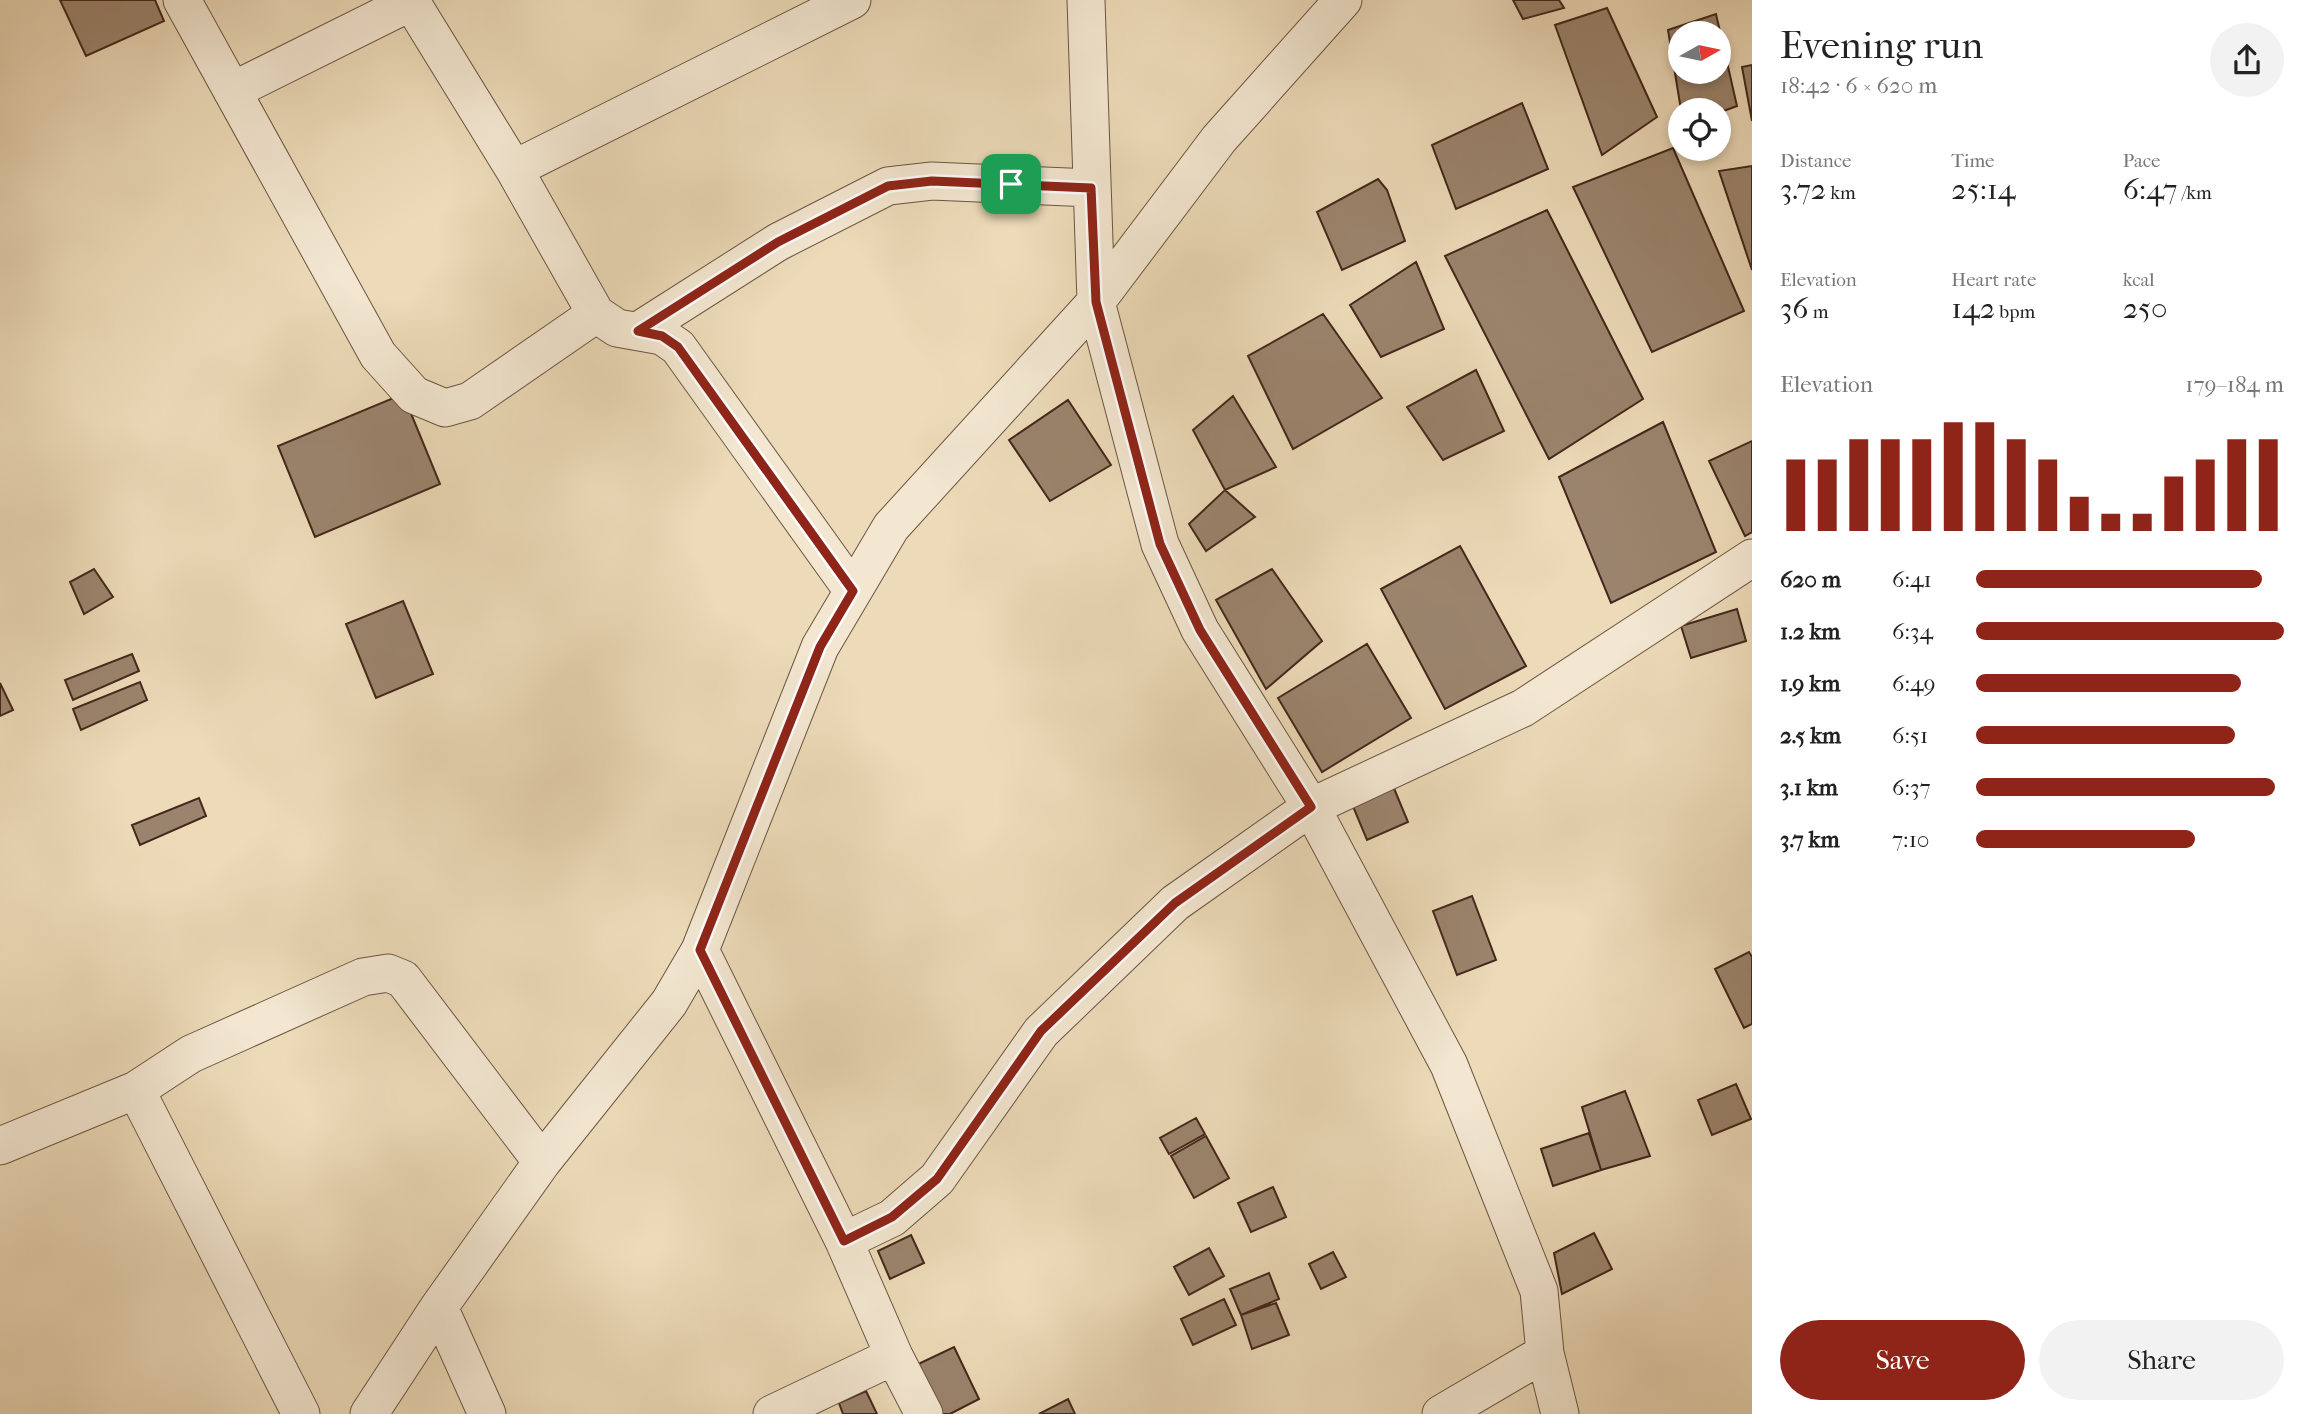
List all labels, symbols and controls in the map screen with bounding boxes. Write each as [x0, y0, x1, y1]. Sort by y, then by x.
north arrow [1668, 21, 1731, 84]
map controls [1668, 21, 1731, 161]
text: Evening run [1780, 23, 1983, 68]
button: share [2210, 23, 2284, 97]
text: 18:42 · 6 × 620 m [1780, 72, 1938, 99]
button: locate [1668, 98, 1731, 161]
text: Distance [1780, 150, 1851, 172]
text: Time [1951, 150, 1995, 172]
text: Pace [2123, 150, 2161, 172]
pin [981, 154, 1041, 214]
icon: arrive [992, 165, 1030, 203]
text: 3.72 [1780, 172, 1826, 207]
text: 25:14 [1951, 172, 2015, 207]
text: 6:47 [2123, 172, 2178, 207]
text: km [1826, 182, 1856, 204]
text: /km [2178, 182, 2212, 204]
text: Elevation [1780, 269, 1857, 291]
text: Heart rate [1951, 269, 2036, 291]
text: kcal [2123, 269, 2155, 291]
text: 36 [1780, 291, 1809, 326]
text: 142 [1951, 291, 1995, 326]
text: 250 [2123, 291, 2168, 326]
text: m [1809, 301, 1828, 323]
text: bpm [1995, 301, 2035, 323]
text: Elevation [1780, 371, 1873, 398]
text: 179–184 m [2185, 371, 2284, 398]
text: 620 m [1780, 566, 1841, 593]
text: 6:41 [1892, 566, 1932, 593]
text: 1.2 km [1780, 618, 1840, 645]
text: 6:34 [1892, 618, 1933, 645]
text: 1.9 km [1780, 670, 1840, 697]
text: 6:49 [1892, 670, 1936, 697]
text: 2.5 km [1780, 722, 1841, 749]
text: 6:51 [1892, 722, 1928, 749]
text: 3.1 km [1780, 774, 1838, 801]
text: 6:37 [1892, 774, 1931, 801]
text: 3.7 km [1780, 826, 1840, 853]
text: 7:10 [1892, 826, 1929, 853]
button: Save [1780, 1320, 2025, 1400]
button: Share [2039, 1320, 2284, 1400]

